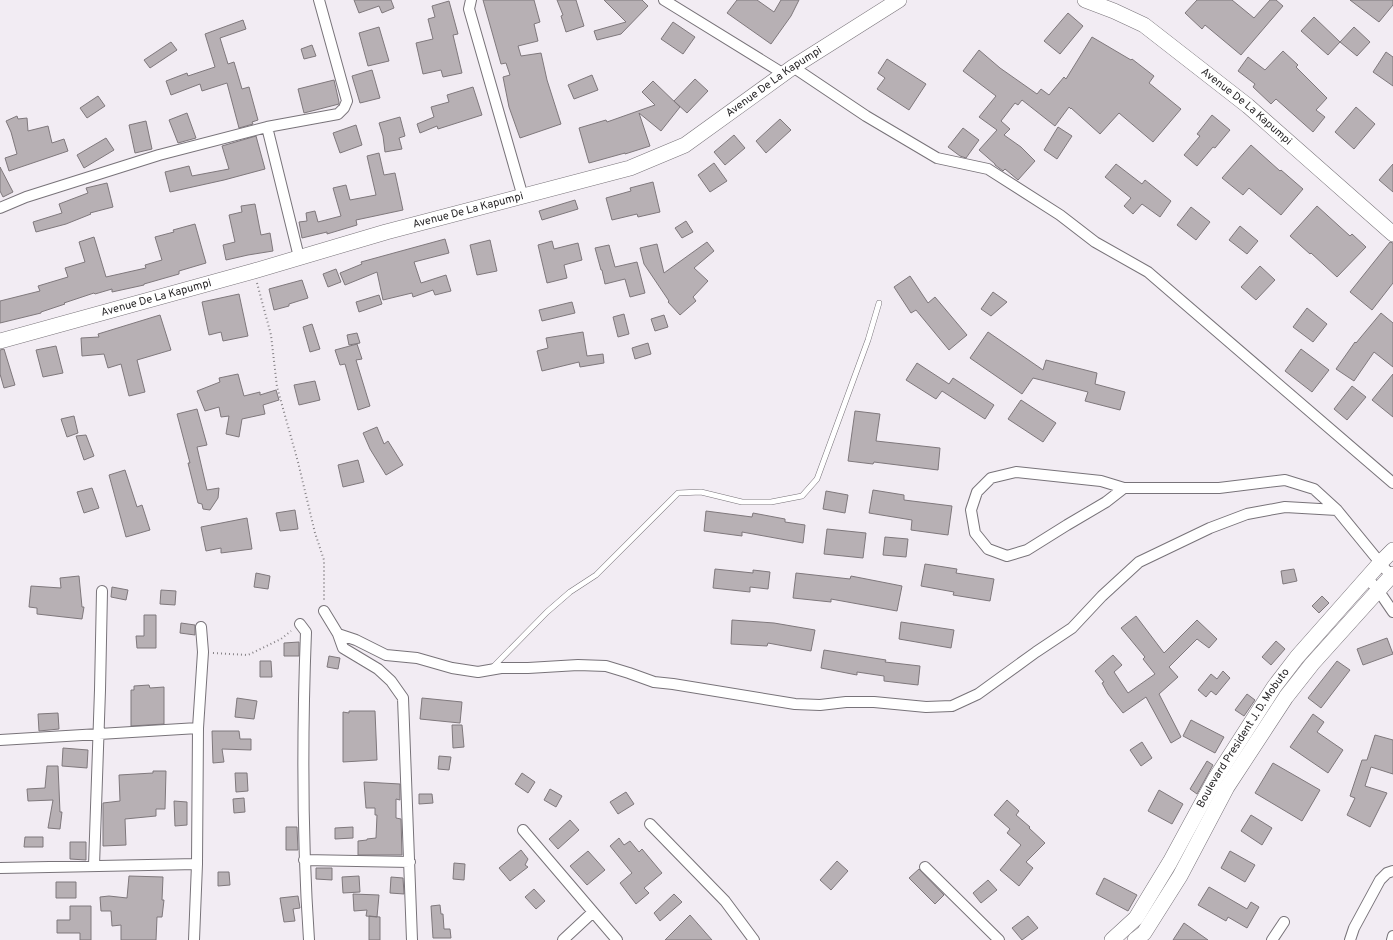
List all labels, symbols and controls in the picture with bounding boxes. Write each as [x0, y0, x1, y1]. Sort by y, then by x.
street label: Avenue De La Kapumpi [723, 44, 824, 120]
street label: Avenue De La Kapumpi [1198, 65, 1295, 148]
street label: Avenue De La Kapumpi [411, 189, 525, 232]
street label: Avenue De La Kapumpi [99, 276, 213, 320]
street label: Boulevard President J. D. Mobuto [1194, 666, 1293, 810]

